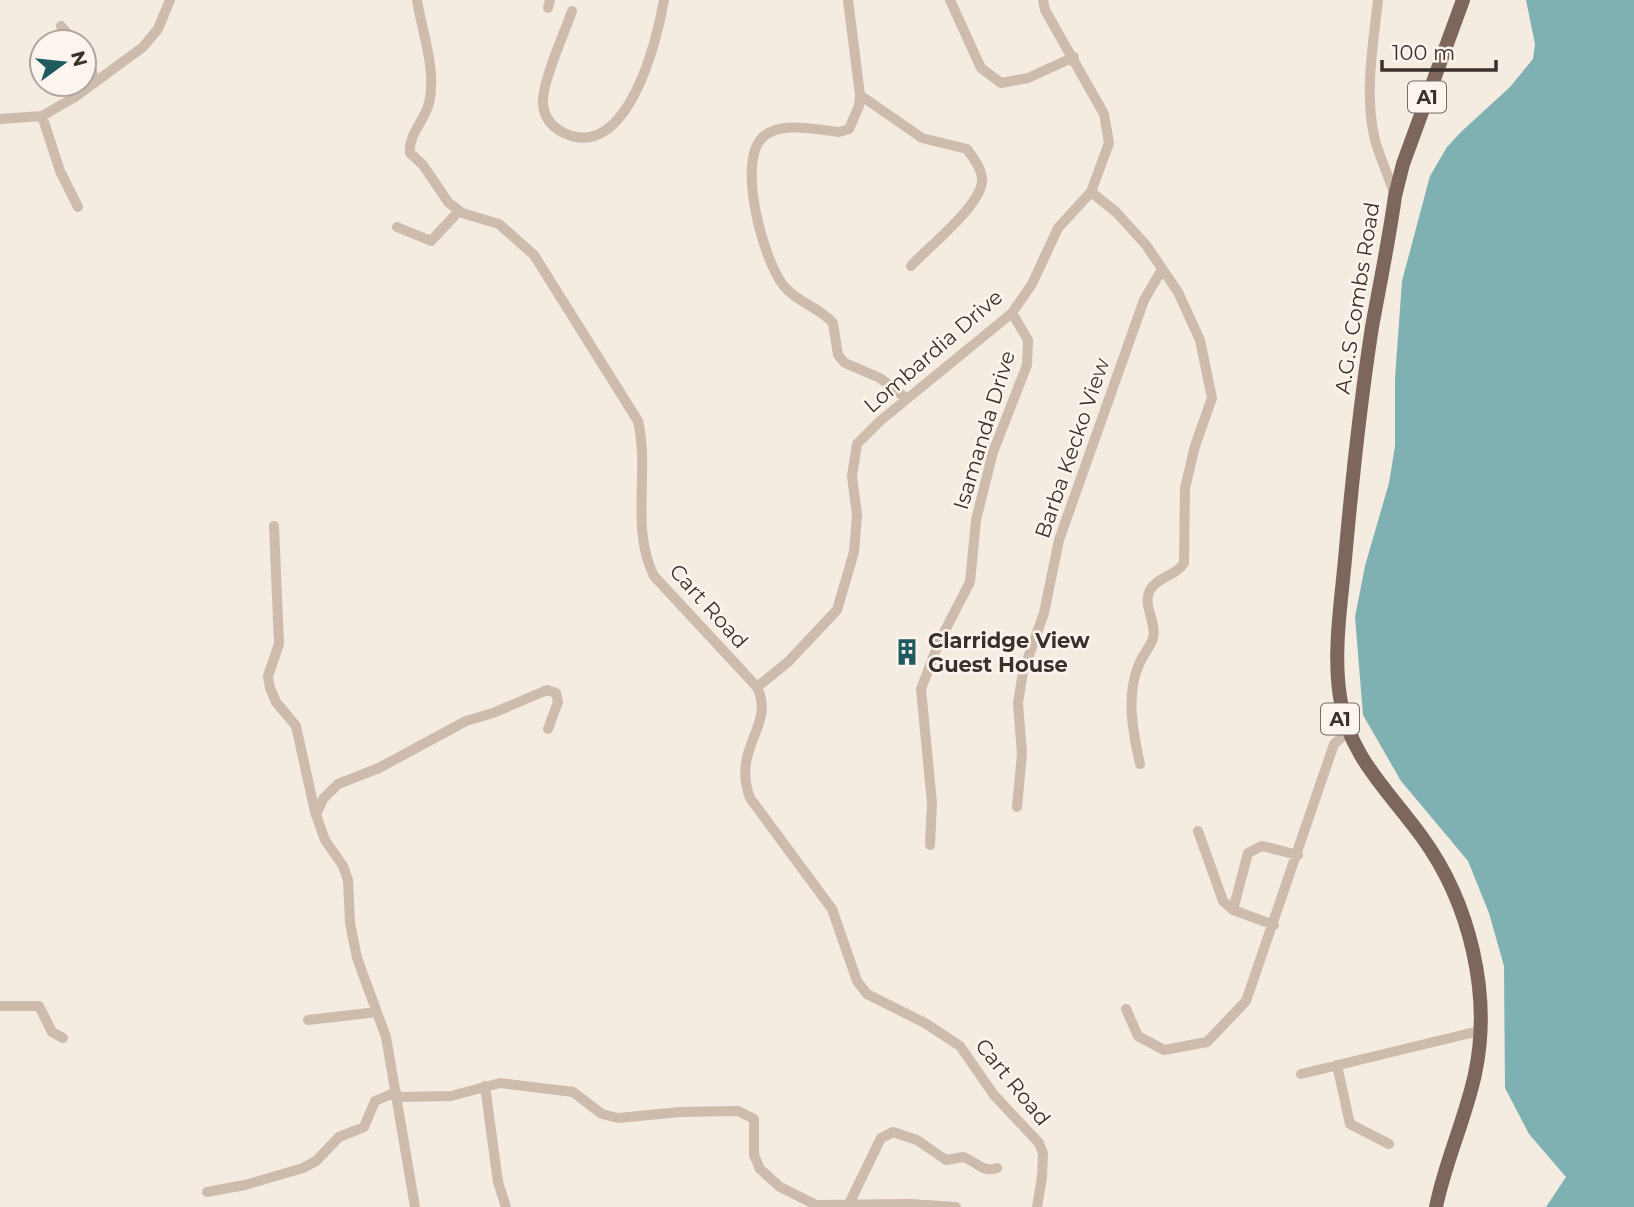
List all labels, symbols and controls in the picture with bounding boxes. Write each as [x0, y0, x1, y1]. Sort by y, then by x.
north arrow [28, 28, 98, 98]
scale bar [1382, 28, 1496, 72]
text: 100 m [1392, 40, 1455, 65]
text: N [66, 48, 92, 69]
road number: A1 [1408, 82, 1446, 113]
street label: A.G.S Combs Road [1329, 200, 1385, 396]
street label: Lombardia Drive [859, 284, 1007, 418]
street label: Isamanda Drive [948, 347, 1020, 513]
street label: Barba Kecko View [1029, 354, 1115, 541]
street label: Cart Road [665, 559, 753, 653]
place label: Clarridge View Guest House [928, 628, 1090, 677]
building icon: Clarridge View Guest House [892, 637, 922, 667]
road number: A1 [1321, 704, 1359, 734]
street label: Cart Road [970, 1033, 1056, 1131]

